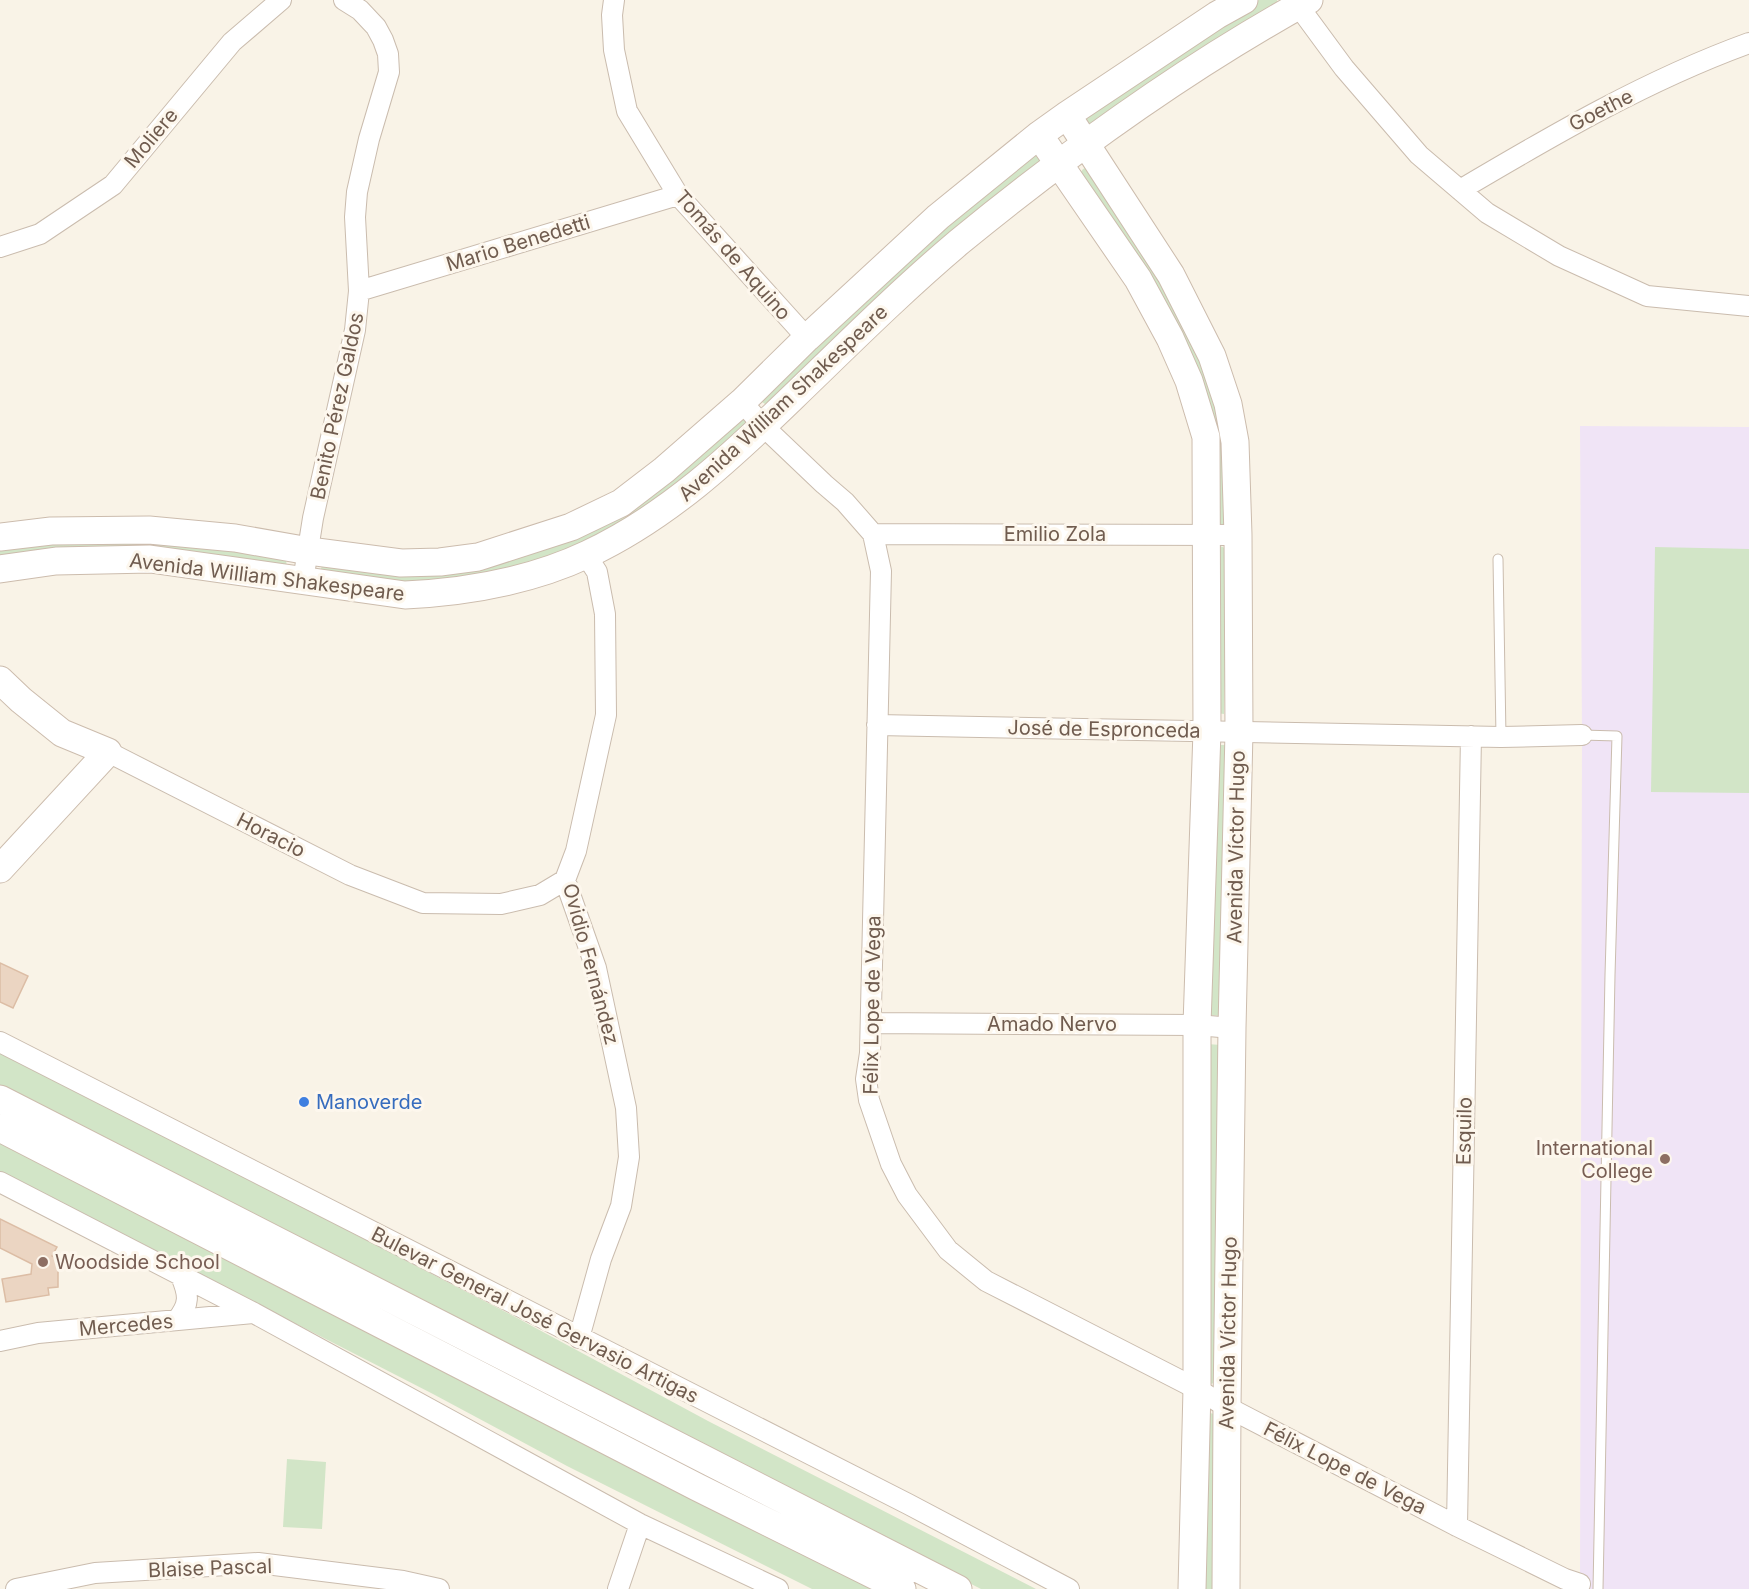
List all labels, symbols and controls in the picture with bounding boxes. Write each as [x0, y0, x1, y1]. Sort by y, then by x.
street label: Goethe [1565, 84, 1637, 136]
street label: Moliere [119, 103, 183, 173]
street label: Tomás de Aquino [670, 185, 796, 325]
street label: Mario Benedetti [443, 210, 593, 276]
street label: Avenida William Shakespeare [674, 300, 892, 506]
street label: Benito Pérez Galdos [305, 310, 369, 502]
street label: Emilio Zola [1004, 522, 1106, 546]
street label: Avenida William Shakespeare [128, 548, 406, 606]
street label: José de Espronceda [1007, 715, 1201, 743]
street label: Avenida Víctor Hugo [1222, 750, 1250, 944]
street label: Horacio [233, 808, 309, 862]
street label: Ovidio Fernández [558, 881, 624, 1047]
street label: Félix Lope de Vega [858, 915, 886, 1095]
street label: Amado Nervo [987, 1012, 1117, 1036]
place label: Manoverde [316, 1090, 422, 1114]
marker: Manoverde [297, 1095, 311, 1109]
street label: Esquilo [1451, 1097, 1477, 1165]
place label: International College [1536, 1136, 1653, 1183]
marker: International College [1658, 1152, 1672, 1166]
street label: Bulevar General José Gervasio Artigas [367, 1222, 703, 1408]
street label: Avenida Víctor Hugo [1214, 1236, 1242, 1430]
place label: Woodside School [55, 1250, 220, 1274]
marker: Woodside School [36, 1255, 50, 1269]
street label: Mercedes [78, 1309, 174, 1341]
street label: Félix Lope de Vega [1260, 1417, 1430, 1519]
street label: Blaise Pascal [148, 1554, 272, 1582]

